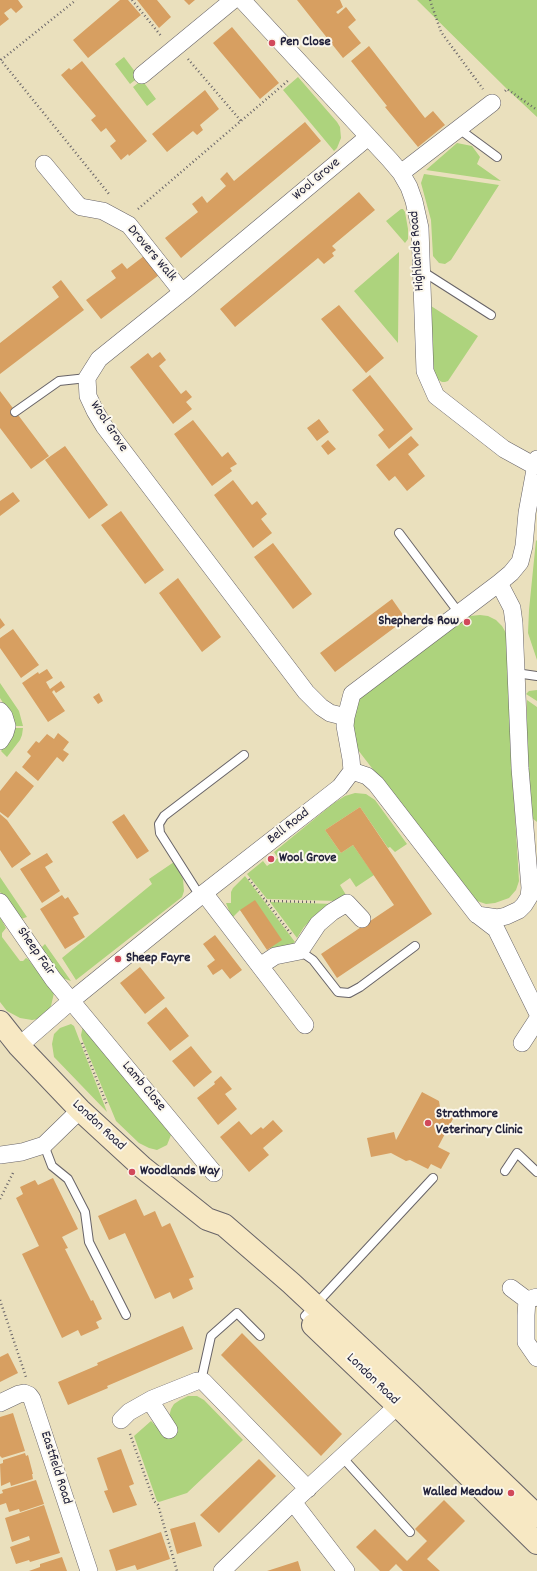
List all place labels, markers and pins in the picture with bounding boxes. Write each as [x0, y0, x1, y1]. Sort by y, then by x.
place label: Pen Close [280, 35, 331, 51]
marker: Pen Close [267, 38, 277, 48]
place label: Shepherds Row [378, 614, 459, 630]
marker: Shepherds Row [462, 617, 472, 627]
place label: Wool Grove [279, 851, 337, 867]
marker: Wool Grove [266, 854, 276, 864]
place label: Sheep Fayre [126, 951, 190, 967]
marker: Sheep Fayre [113, 954, 123, 964]
place label: Strathmore Veterinary Clinic [436, 1107, 523, 1140]
marker: Strathmore Veterinary Clinic [423, 1118, 433, 1128]
place label: Woodlands Way [140, 1164, 219, 1180]
marker: Woodlands Way [127, 1167, 137, 1177]
place label: Walled Meadow [423, 1485, 503, 1501]
marker: Walled Meadow [506, 1488, 516, 1498]

